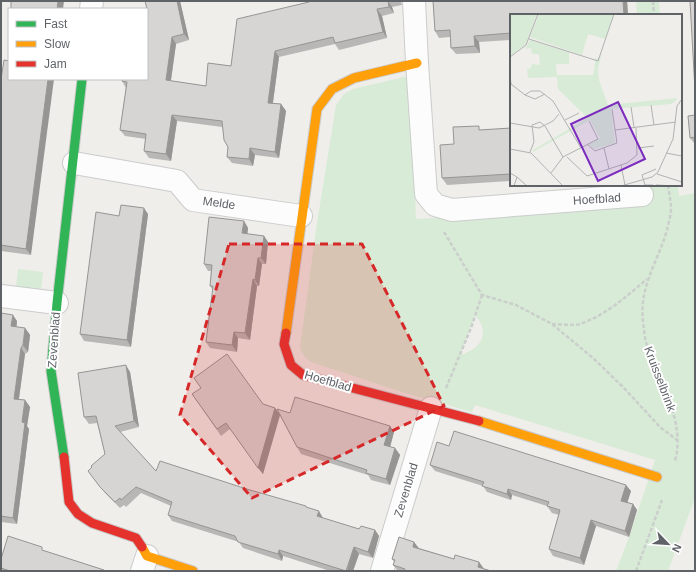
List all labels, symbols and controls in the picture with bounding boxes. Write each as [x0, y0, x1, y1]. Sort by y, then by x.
legend [8, 8, 148, 80]
inset map [510, 14, 682, 186]
text: Fast [44, 17, 68, 31]
text: Slow [44, 37, 70, 51]
text: Jam [44, 57, 67, 71]
street label: Hoefblad [573, 190, 621, 208]
street label: Melde [202, 194, 236, 212]
street label: Zevenblad [45, 312, 63, 368]
street label: Kruisselbrink [641, 344, 679, 414]
street label: Hoefblad [303, 368, 353, 394]
street label: Zevenblad [391, 461, 421, 519]
north arrow [648, 524, 688, 564]
text: N [670, 542, 684, 554]

